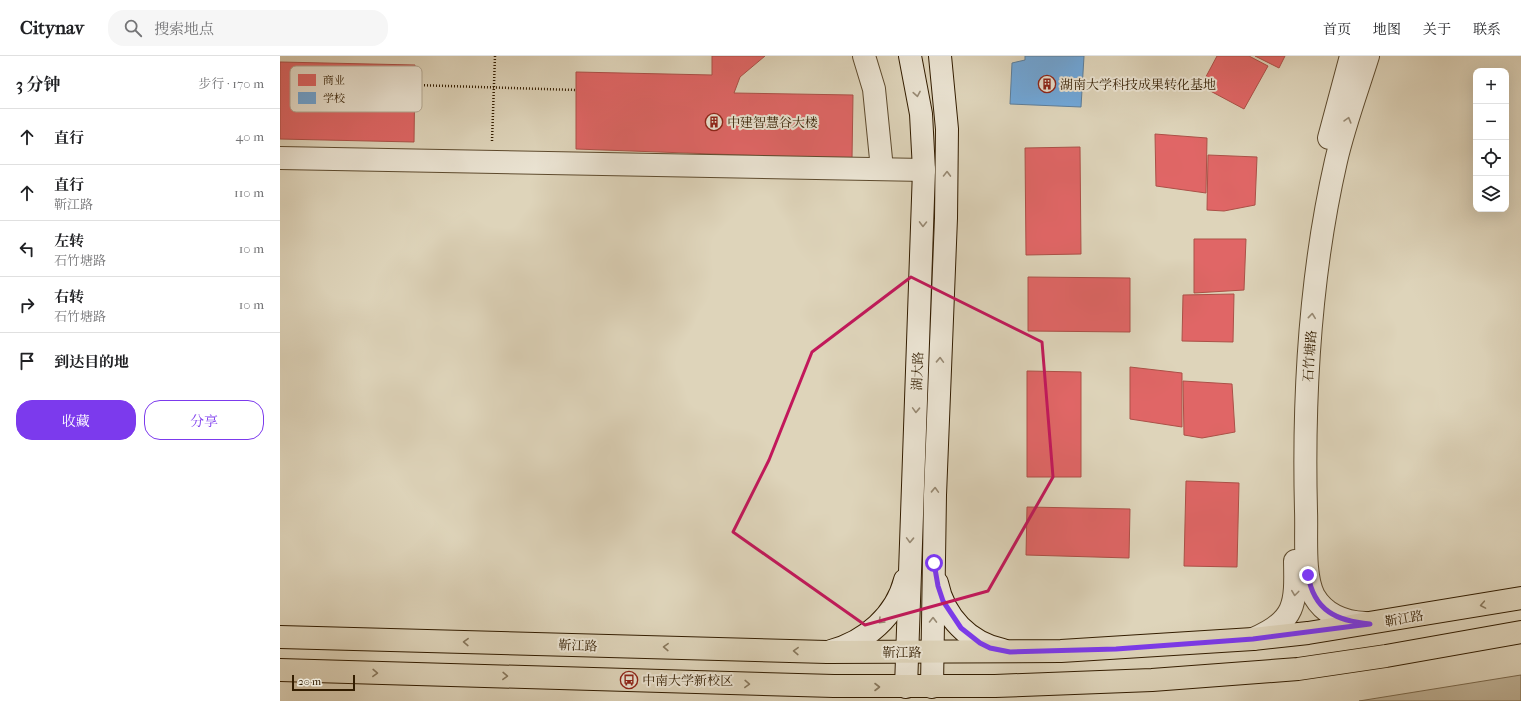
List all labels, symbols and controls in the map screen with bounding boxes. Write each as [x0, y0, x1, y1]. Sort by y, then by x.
search box [108, 10, 388, 46]
text: Citynav [20, 17, 84, 39]
icon: search [122, 17, 144, 39]
text: 搜索地点 [154, 20, 214, 38]
text: 首页 [1323, 21, 1351, 38]
text: 地图 [1373, 21, 1401, 38]
text: 关于 [1423, 21, 1451, 38]
text: 联系 [1473, 21, 1501, 38]
legend [290, 66, 422, 112]
map controls [1473, 68, 1509, 212]
button: + [1473, 68, 1509, 104]
text: 3 分钟 [16, 74, 61, 94]
text: 商业 [323, 74, 345, 87]
building icon: 湖南大学科技成果转化基地 [1037, 74, 1057, 94]
text: 步行 · 170 m [198, 76, 264, 91]
place label: 湖南大学科技成果转化基地 [1060, 77, 1216, 92]
one-way arrow [913, 91, 921, 97]
text: 学校 [323, 92, 345, 105]
button: − [1473, 104, 1509, 140]
building icon: 中建智慧谷大楼 [704, 112, 724, 132]
place label: 中建智慧谷大楼 [727, 115, 818, 130]
one-way arrow [1343, 117, 1352, 124]
icon: ahead [16, 126, 38, 148]
text: 直行 [54, 129, 84, 147]
text: 40 m [236, 129, 264, 144]
button: locate [1473, 140, 1509, 176]
one-way arrow [943, 171, 951, 177]
text: 直行 [54, 176, 84, 194]
button: layers [1473, 176, 1509, 212]
icon: ahead [16, 182, 38, 204]
text: 110 m [234, 185, 264, 200]
text: 靳江路 [54, 197, 93, 212]
one-way arrow [919, 221, 927, 227]
text: 左转 [54, 232, 84, 250]
icon: left [16, 238, 38, 260]
text: 10 m [239, 241, 264, 256]
text: 石竹塘路 [54, 253, 106, 268]
text: 右转 [54, 288, 84, 306]
icon: right [16, 294, 38, 316]
text: 10 m [239, 297, 264, 312]
text: 石竹塘路 [54, 309, 106, 324]
one-way arrow [1308, 313, 1317, 319]
street label: 石竹塘路 [1300, 330, 1319, 383]
icon: arrive [16, 350, 38, 372]
street label: 湖大路 [909, 351, 926, 391]
text: 到达目的地 [54, 353, 129, 371]
one-way arrow [936, 357, 944, 363]
button: 收藏 [16, 400, 136, 440]
button: 分享 [144, 400, 264, 440]
one-way arrow [912, 407, 920, 413]
one-way arrow [931, 487, 939, 493]
one-way arrow [906, 537, 915, 543]
route start [925, 554, 943, 572]
route end [1299, 566, 1317, 584]
one-way arrow [1290, 590, 1299, 596]
one-way arrow [1479, 600, 1486, 609]
street label: 靳江路 [1384, 608, 1425, 629]
one-way arrow [879, 616, 886, 624]
one-way arrow [929, 617, 937, 623]
street label: 靳江路 [558, 637, 598, 654]
one-way arrow [463, 638, 469, 646]
one-way arrow [663, 643, 669, 652]
street label: 靳江路 [882, 645, 922, 660]
one-way arrow [793, 647, 799, 655]
one-way arrow [372, 668, 378, 677]
bus stop icon: 中南大学新校区 [619, 670, 639, 690]
one-way arrow [502, 672, 508, 681]
scale bar [292, 673, 355, 692]
place label: 中南大学新校区 [642, 673, 733, 688]
text: 20 m [298, 675, 321, 688]
one-way arrow [744, 680, 750, 688]
one-way arrow [874, 683, 880, 691]

